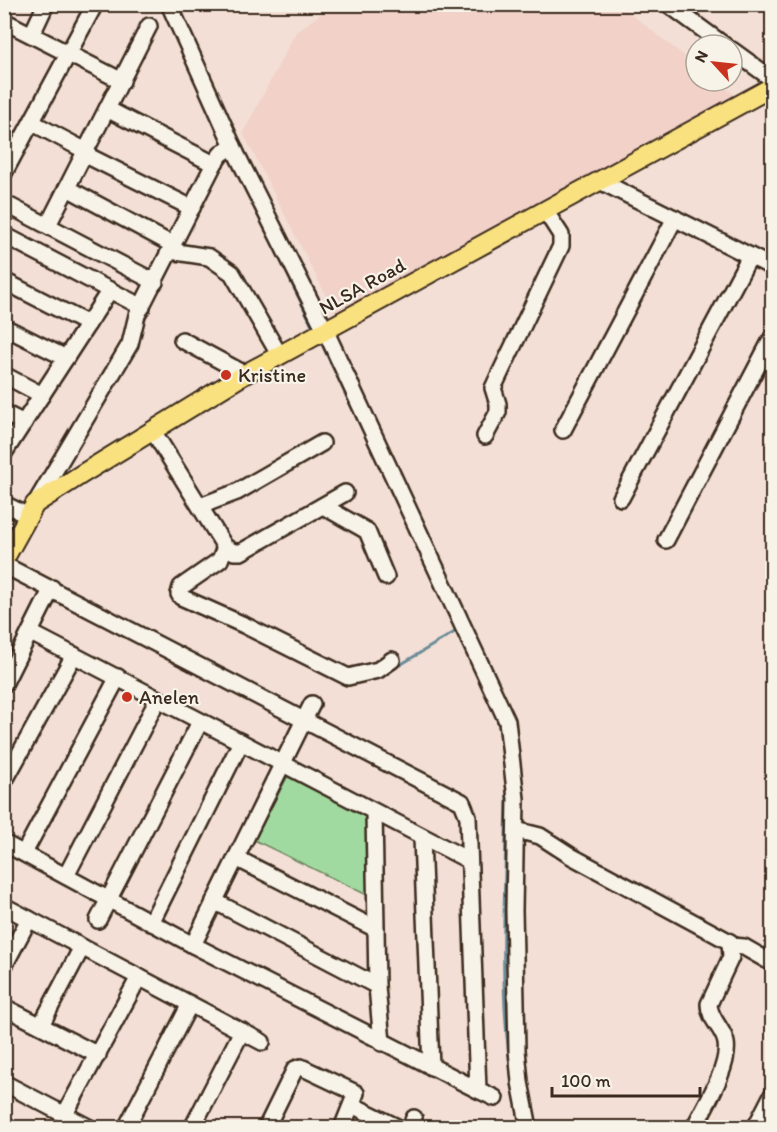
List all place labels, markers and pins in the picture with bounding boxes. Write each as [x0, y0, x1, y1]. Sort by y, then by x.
place label: Kristine [238, 363, 306, 387]
marker: Kristine [219, 368, 233, 382]
place label: Anelen [139, 685, 199, 709]
marker: Anelen [120, 690, 134, 704]

